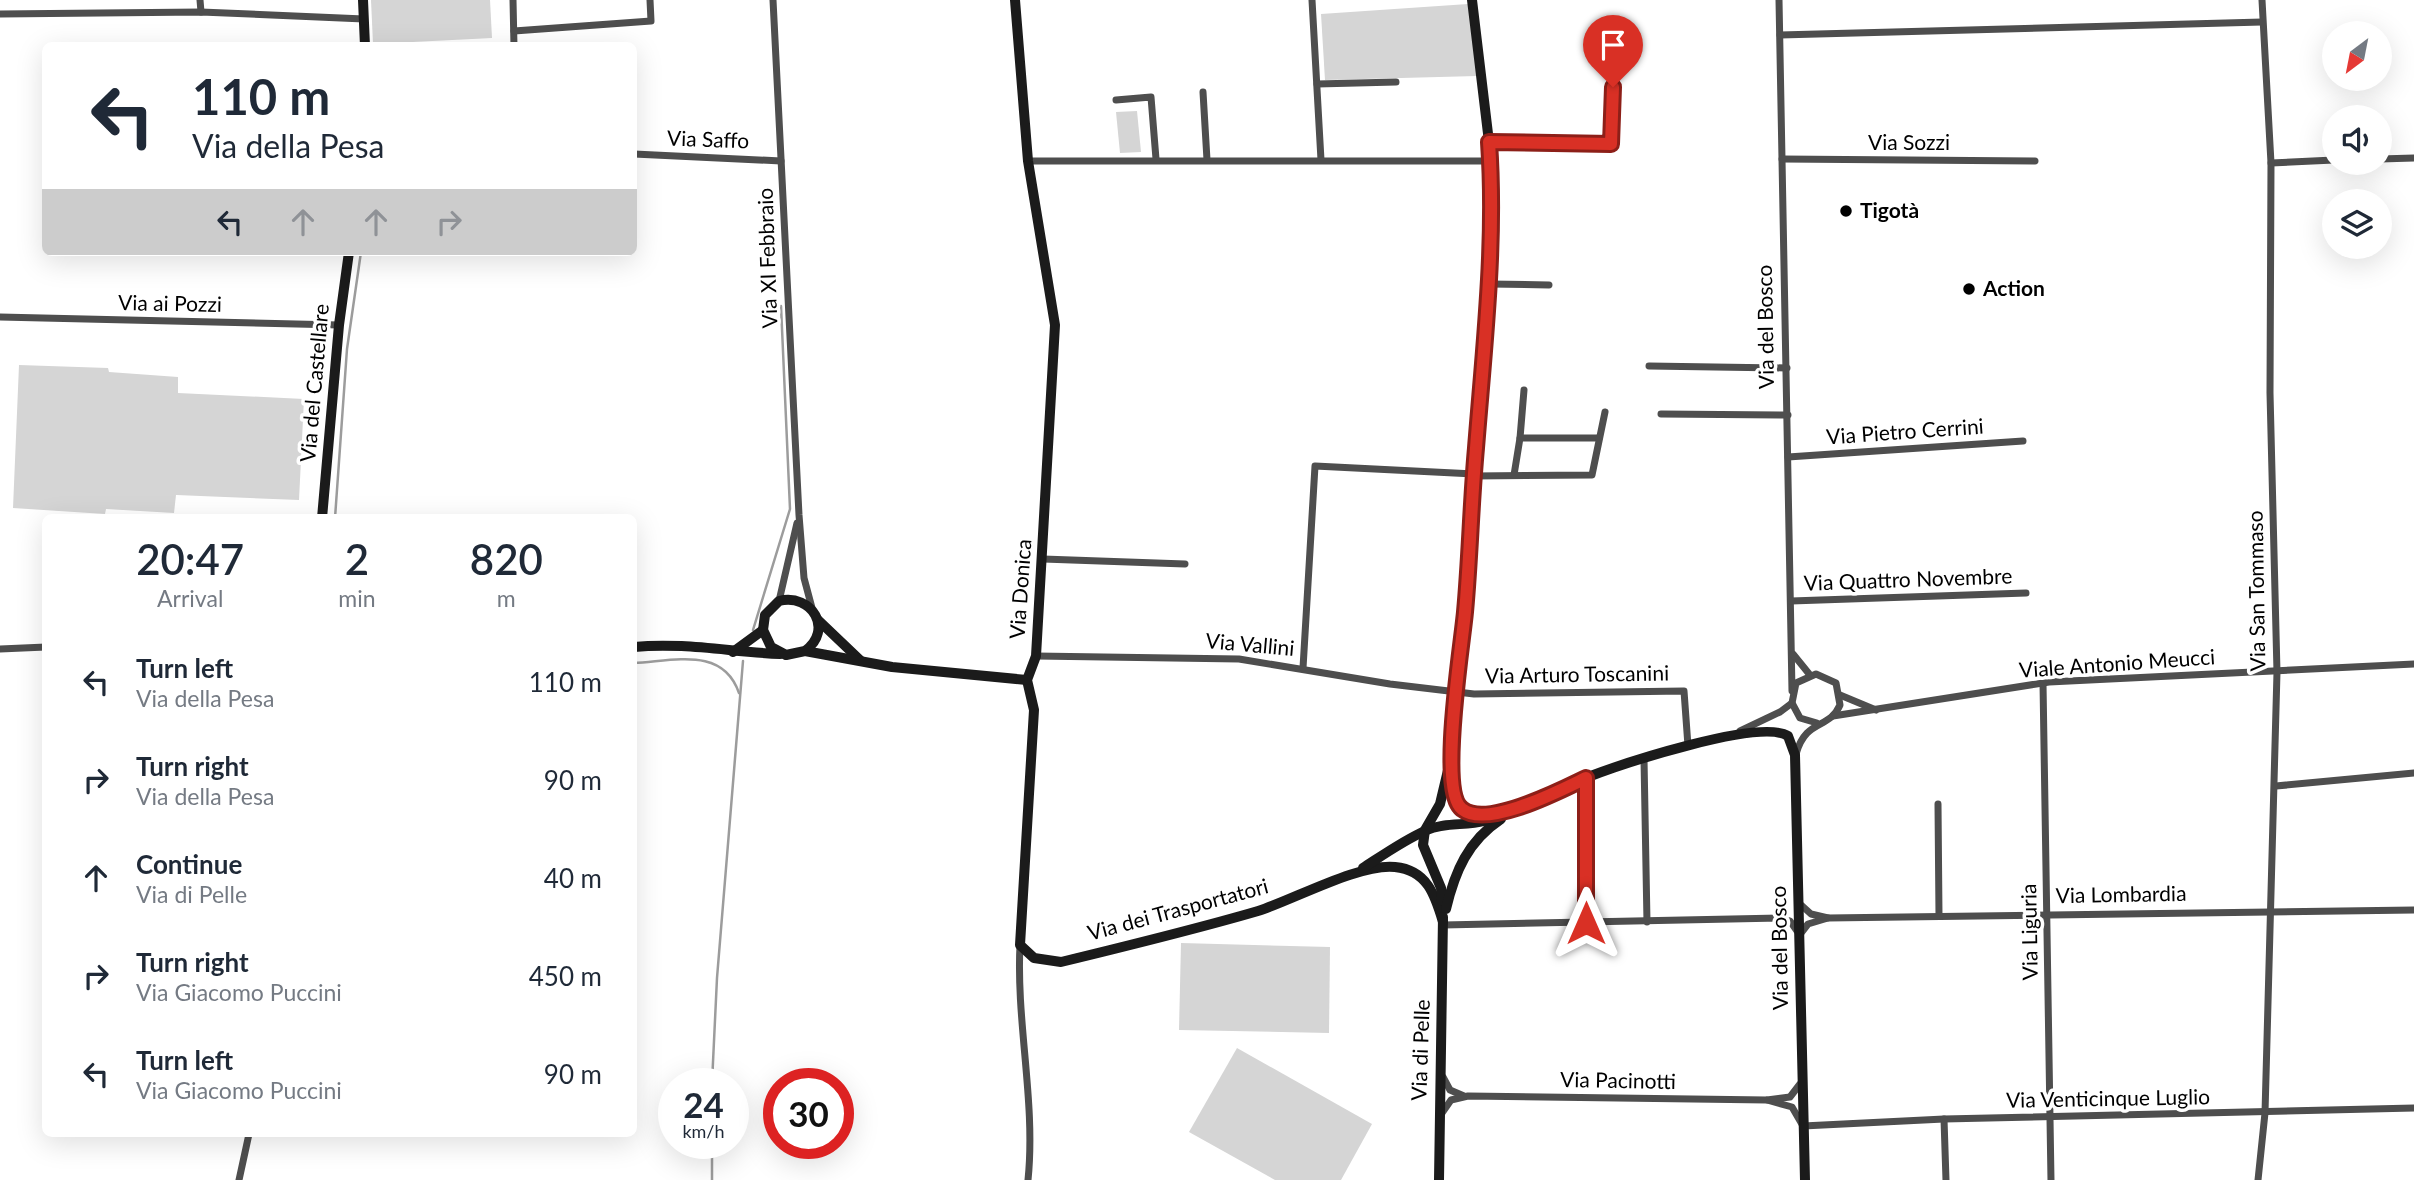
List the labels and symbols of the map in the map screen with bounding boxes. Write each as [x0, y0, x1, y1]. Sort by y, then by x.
pin [1583, 15, 1643, 87]
north arrow [2322, 21, 2392, 91]
street label: Via Saffo [667, 125, 750, 152]
street label: Via Sozzi [1868, 129, 1950, 154]
street label: Via XI Febbraio [752, 187, 781, 329]
place label: Tigotà [1860, 197, 1919, 222]
marker: Tigotà [1838, 203, 1854, 219]
street label: Via del Bosco [1751, 265, 1778, 389]
place label: Action [1982, 275, 2045, 300]
marker: Action [1961, 281, 1977, 297]
street label: Via ai Pozzi [118, 289, 222, 316]
street label: Via del Castellare [294, 303, 333, 463]
street label: Via Pietro Cerrini [1825, 413, 1984, 448]
street label: Via San Tommaso [2242, 510, 2269, 672]
street label: Via Donica [1004, 538, 1035, 640]
street label: Via Quattro Novembre [1803, 562, 2013, 595]
street label: Via Vallini [1205, 627, 1296, 660]
street label: Viale Antonio Meucci [2018, 643, 2216, 682]
street label: Via Arturo Toscanini [1485, 659, 1669, 688]
street label: Via dei Trasportatori [1085, 872, 1271, 945]
street label: Via Lombardia [2055, 880, 2187, 907]
street label: Via Liguria [2015, 883, 2042, 981]
position arrow [1549, 886, 1623, 960]
street label: Via del Bosco [1765, 886, 1792, 1010]
street label: Via di Pelle [1405, 999, 1434, 1101]
street label: Via Pacinotti [1560, 1066, 1676, 1093]
speed limit sign: 30 [763, 1068, 854, 1159]
street label: Via Venticinque Luglio [2006, 1083, 2210, 1112]

